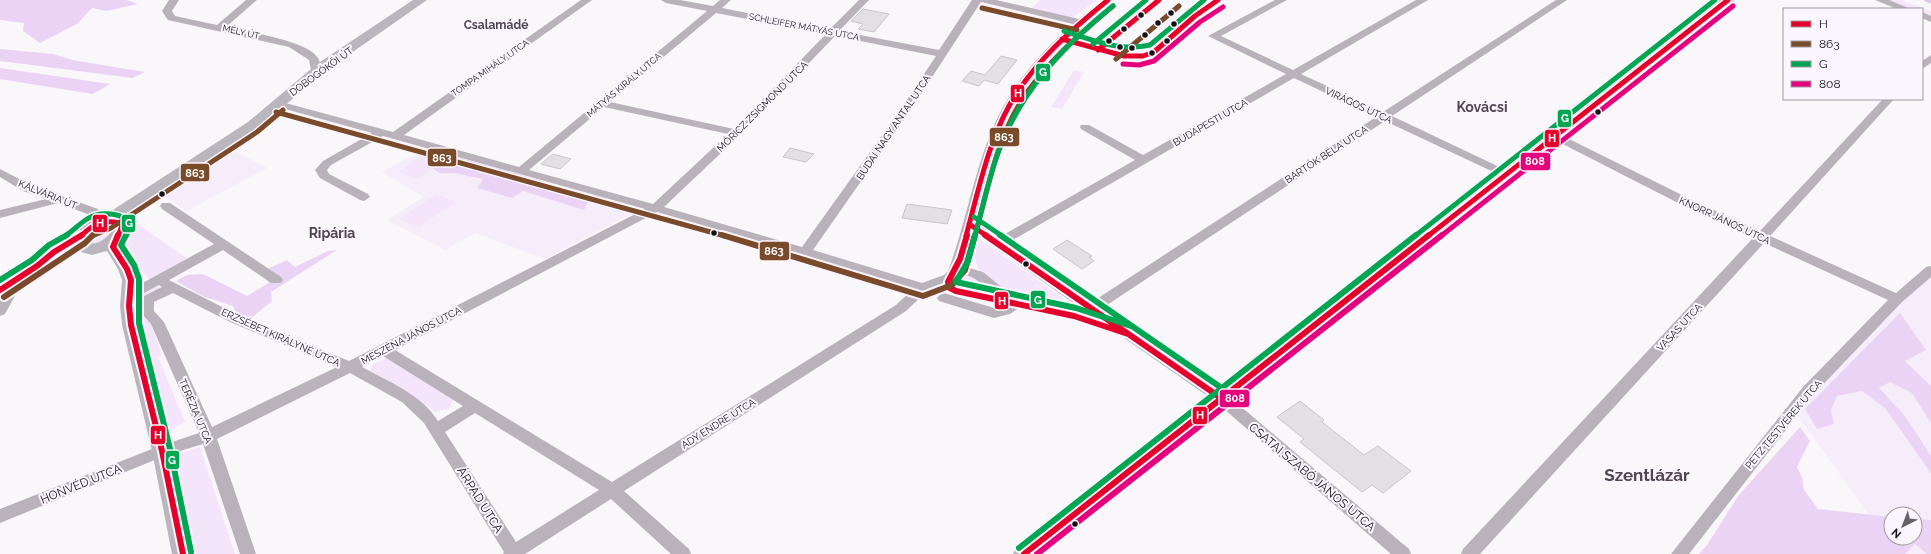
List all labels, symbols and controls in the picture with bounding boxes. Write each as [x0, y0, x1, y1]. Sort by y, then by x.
unlabelled marker [1166, 8, 1176, 18]
legend [1783, 8, 1923, 100]
street label: SCHLEIFER MÁTYÁS UTCA [748, 10, 860, 43]
unlabelled marker [1136, 10, 1146, 20]
text: H [1819, 17, 1828, 31]
district label: Csalamádé [464, 18, 528, 32]
unlabelled marker [1153, 18, 1163, 28]
unlabelled marker [1169, 19, 1179, 29]
street label: MÉLY ÚT [221, 22, 261, 41]
unlabelled marker [1119, 24, 1129, 34]
unlabelled marker [1140, 30, 1150, 40]
unlabelled marker [1104, 36, 1114, 46]
unlabelled marker [1162, 36, 1172, 46]
street label: TOMPA MIHÁLY UTCA [449, 37, 531, 99]
text: 863 [1819, 37, 1840, 51]
unlabelled marker [1115, 42, 1125, 52]
unlabelled marker [1127, 43, 1137, 53]
street label: DOBOGÓKŐI ÚT [287, 45, 355, 98]
unlabelled marker [1147, 48, 1157, 58]
street label: MÁTYÁS KIRÁLY UTCA [584, 50, 663, 119]
text: G [1819, 57, 1828, 71]
street label: MÓRICZ ZSIGMOND UTCA [715, 59, 810, 154]
line badge: G [1035, 63, 1051, 82]
text: G [1039, 66, 1047, 79]
street label: BUDAI NAGY ANTAL UTCA [854, 73, 933, 182]
text: 808 [1819, 77, 1841, 91]
line badge: H [1010, 84, 1025, 103]
street label: VIRÁGOS UTCA [1324, 85, 1394, 126]
text: H [1014, 87, 1022, 100]
street label: BUDAPESTI UTCA [1171, 96, 1250, 148]
district label: Kovácsi [1456, 99, 1508, 115]
unlabelled marker [1593, 107, 1603, 117]
line badge: G [1557, 109, 1572, 128]
text: G [1561, 112, 1569, 125]
street label: BARTÓK BÉLA UTCA [1283, 123, 1370, 185]
line badge: 863 [989, 127, 1020, 147]
line badge: H [1544, 129, 1560, 148]
text: 863 [994, 131, 1014, 144]
text: H [1548, 132, 1556, 145]
line badge: 863 [427, 148, 457, 167]
text: 863 [432, 152, 452, 165]
line badge: 808 [1520, 152, 1551, 171]
text: 808 [1525, 155, 1545, 168]
line badge: 863 [180, 163, 210, 182]
text: 863 [185, 167, 205, 180]
street label: KÁLVÁRIA ÚT [17, 178, 79, 211]
unlabelled marker [157, 189, 167, 199]
street label: KNORR JÁNOS UTCA [1678, 195, 1772, 246]
line badge: H [92, 214, 108, 233]
line badge: G [121, 214, 136, 233]
text: H [96, 217, 104, 230]
text: G [125, 217, 133, 230]
district label: Ripária [309, 225, 355, 241]
unlabelled marker [709, 228, 719, 238]
line badge: 863 [759, 241, 790, 261]
text: 863 [764, 245, 784, 258]
unlabelled marker [1021, 259, 1031, 269]
line badge: G [1030, 290, 1046, 309]
line badge: H [994, 291, 1009, 310]
text: G [1034, 294, 1042, 307]
text: H [998, 295, 1006, 308]
street label: VASAS UTCA [1655, 301, 1704, 353]
street label: MESZÉNA JÁNOS UTCA [359, 304, 463, 367]
street label: ERZSÉBET KIRÁLYNÉ UTCA [220, 306, 342, 369]
street label: TERÉZIA UTCA [177, 377, 214, 446]
street label: PETZ TESTVÉREK UTCA [1743, 377, 1824, 471]
line badge: 808 [1219, 389, 1250, 408]
text: 808 [1225, 392, 1245, 405]
street label: ADY ENDRE UTCA [679, 396, 758, 451]
line badge: H [1192, 406, 1208, 425]
text: H [1196, 409, 1204, 422]
street label: CSATAI SZABÓ JÁNOS UTCA [1246, 420, 1378, 534]
line badge: H [150, 425, 166, 445]
text: H [154, 429, 162, 442]
line badge: G [165, 450, 180, 470]
text: G [168, 454, 176, 467]
street label: HONVÉD UTCA [38, 461, 124, 507]
street label: ÁRPÁD UTCA [454, 465, 506, 535]
district label: Szentlázár [1604, 465, 1690, 485]
north arrow [1883, 506, 1923, 546]
unlabelled marker [1070, 519, 1080, 529]
text: N [1889, 525, 1904, 541]

